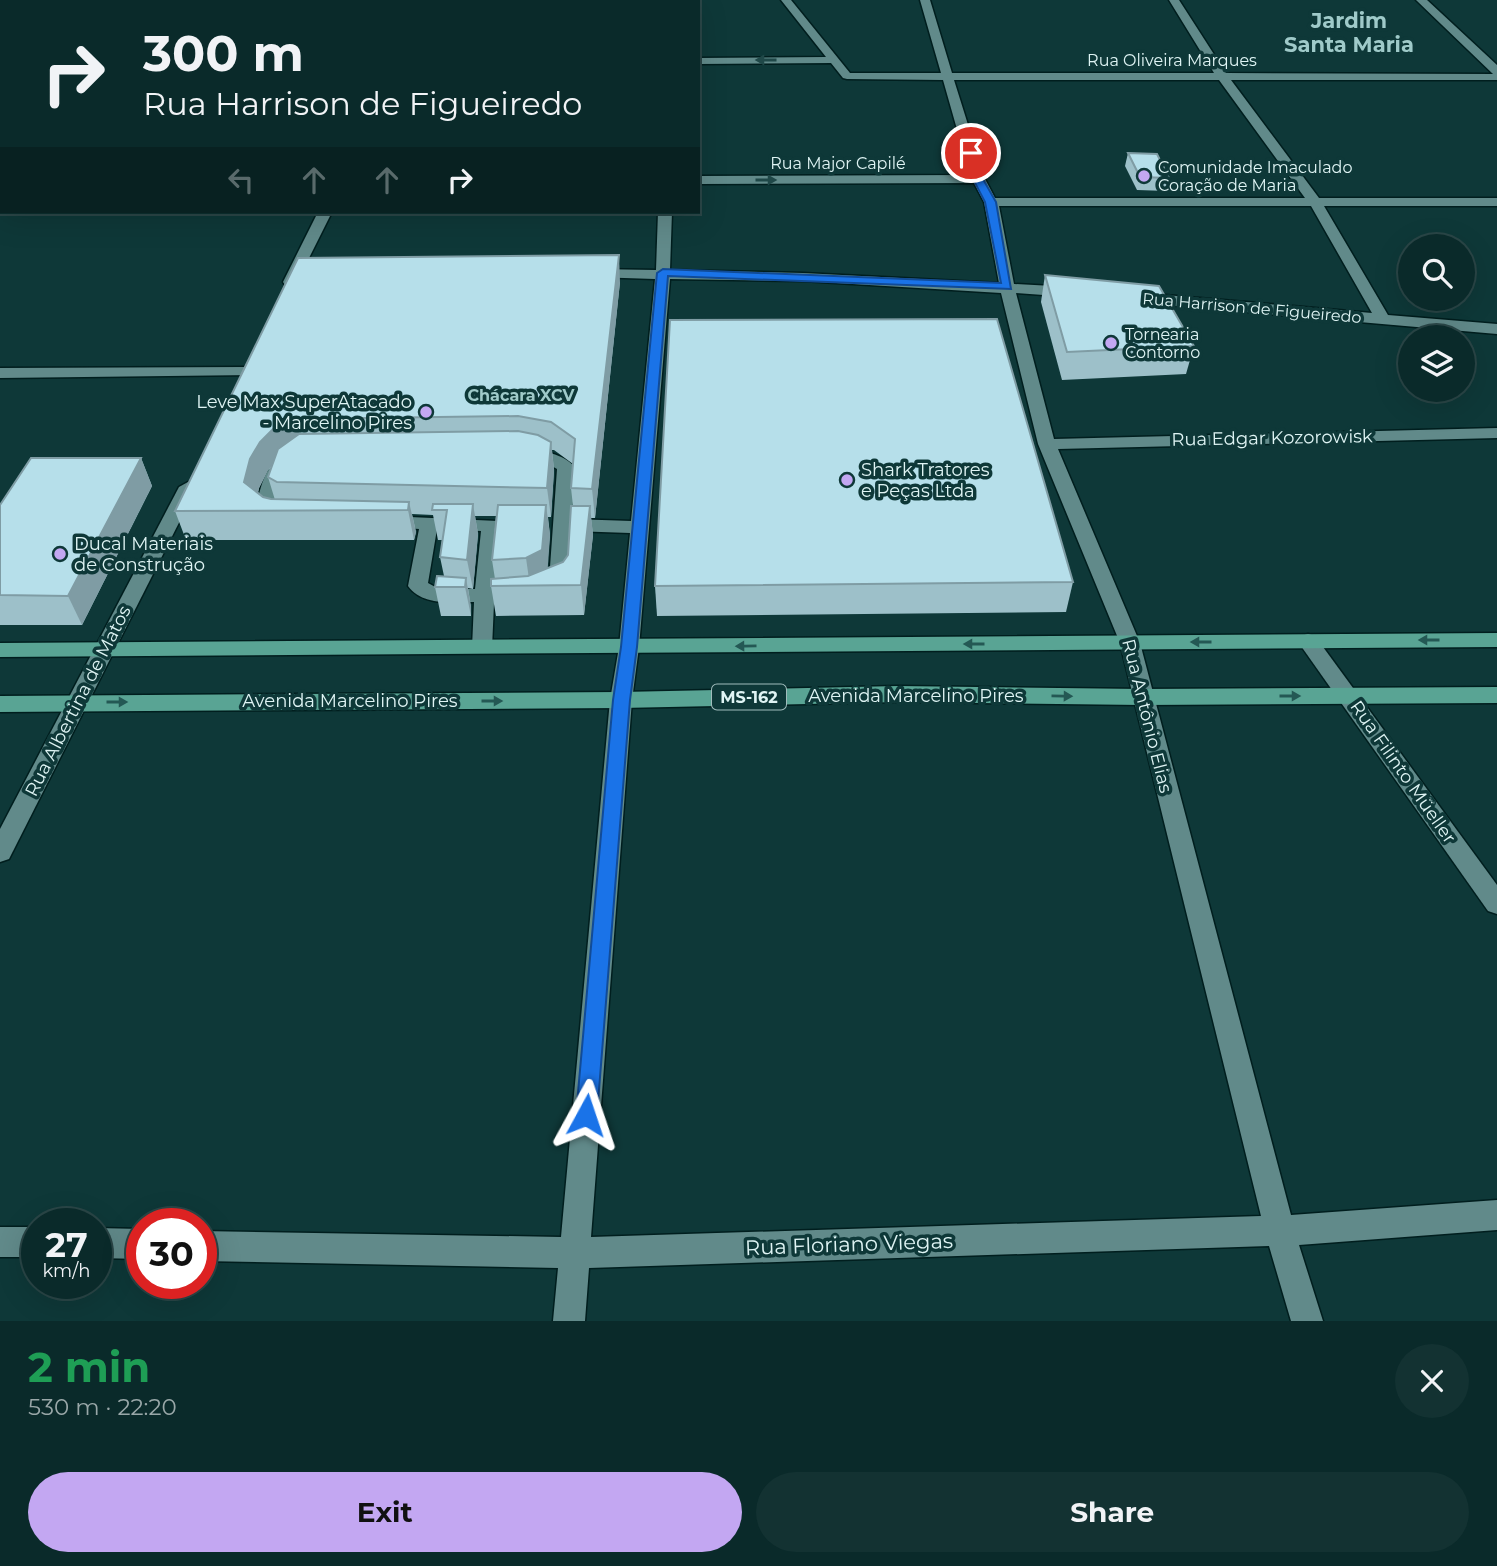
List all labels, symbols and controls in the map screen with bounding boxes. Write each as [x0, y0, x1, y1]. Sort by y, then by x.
district label: Jardim Santa Maria [1284, 8, 1414, 57]
text: 300 m [143, 24, 304, 83]
icon: right [28, 28, 119, 119]
street label: Rua Oliveira Marques [1087, 51, 1257, 70]
one-way arrow [755, 55, 777, 66]
text: Rua Harrison de Figueiredo [143, 84, 582, 123]
pin [941, 123, 1001, 183]
icon: arrive [952, 134, 990, 172]
street label: Rua Major Capilé [770, 154, 906, 173]
place label: Comunidade Imaculado Coração de Maria [1158, 158, 1353, 195]
icon: left [222, 161, 260, 199]
icon: ahead [295, 161, 333, 199]
icon: ahead [368, 161, 406, 199]
icon: right [441, 161, 479, 199]
marker: Comunidade Imaculado Coração de Maria [1136, 168, 1152, 184]
one-way arrow [756, 174, 778, 186]
map controls [1398, 234, 1475, 402]
button: search [1398, 234, 1475, 311]
street label: Rua Harrison de Figueiredo [1142, 289, 1362, 327]
place label: Tornearia Contorno [1125, 325, 1200, 362]
button: layers [1398, 325, 1475, 402]
marker: Tornearia Contorno [1103, 335, 1119, 351]
district label: Chácara XCV [467, 386, 576, 405]
place label: Leve Max SuperAtacado - Marcelino Pires [196, 391, 412, 434]
marker: Leve Max SuperAtacado - Marcelino Pires [418, 404, 434, 420]
street label: Rua Edgar Kozorowisk [1171, 425, 1373, 451]
place label: Shark Tratores e Peças Ltda [861, 459, 990, 502]
marker: Shark Tratores e Peças Ltda [839, 472, 855, 488]
place label: Ducal Materiais de Construção [74, 533, 213, 576]
marker: Ducal Materiais de Construção [52, 546, 68, 562]
street label: Rua Albertina de Matos [20, 602, 136, 800]
one-way arrow [1418, 635, 1440, 646]
one-way arrow [1190, 636, 1212, 648]
street label: Rua Antônio Elias [1117, 637, 1177, 795]
one-way arrow [963, 638, 985, 650]
one-way arrow [735, 640, 757, 652]
road number: MS-162 [712, 684, 786, 710]
street label: Avenida Marcelino Pires [808, 685, 1024, 707]
street label: Avenida Marcelino Pires [242, 690, 458, 712]
one-way arrow [1051, 690, 1073, 702]
one-way arrow [1279, 690, 1301, 702]
one-way arrow [481, 695, 503, 707]
one-way arrow [106, 696, 128, 708]
street label: Rua Filinto Müeller [1345, 696, 1461, 848]
position arrow [549, 1078, 623, 1152]
speed limit sign: 30 [126, 1208, 217, 1299]
text: 27 [45, 1223, 88, 1266]
street label: Rua Floriano Viegas [745, 1228, 953, 1260]
text: km/h [42, 1260, 91, 1282]
text: 2 min [28, 1341, 150, 1393]
button: close [1395, 1344, 1469, 1418]
text: 530 m · 22:20 [28, 1393, 177, 1421]
button: Exit [28, 1472, 742, 1552]
button: Share [756, 1472, 1469, 1552]

